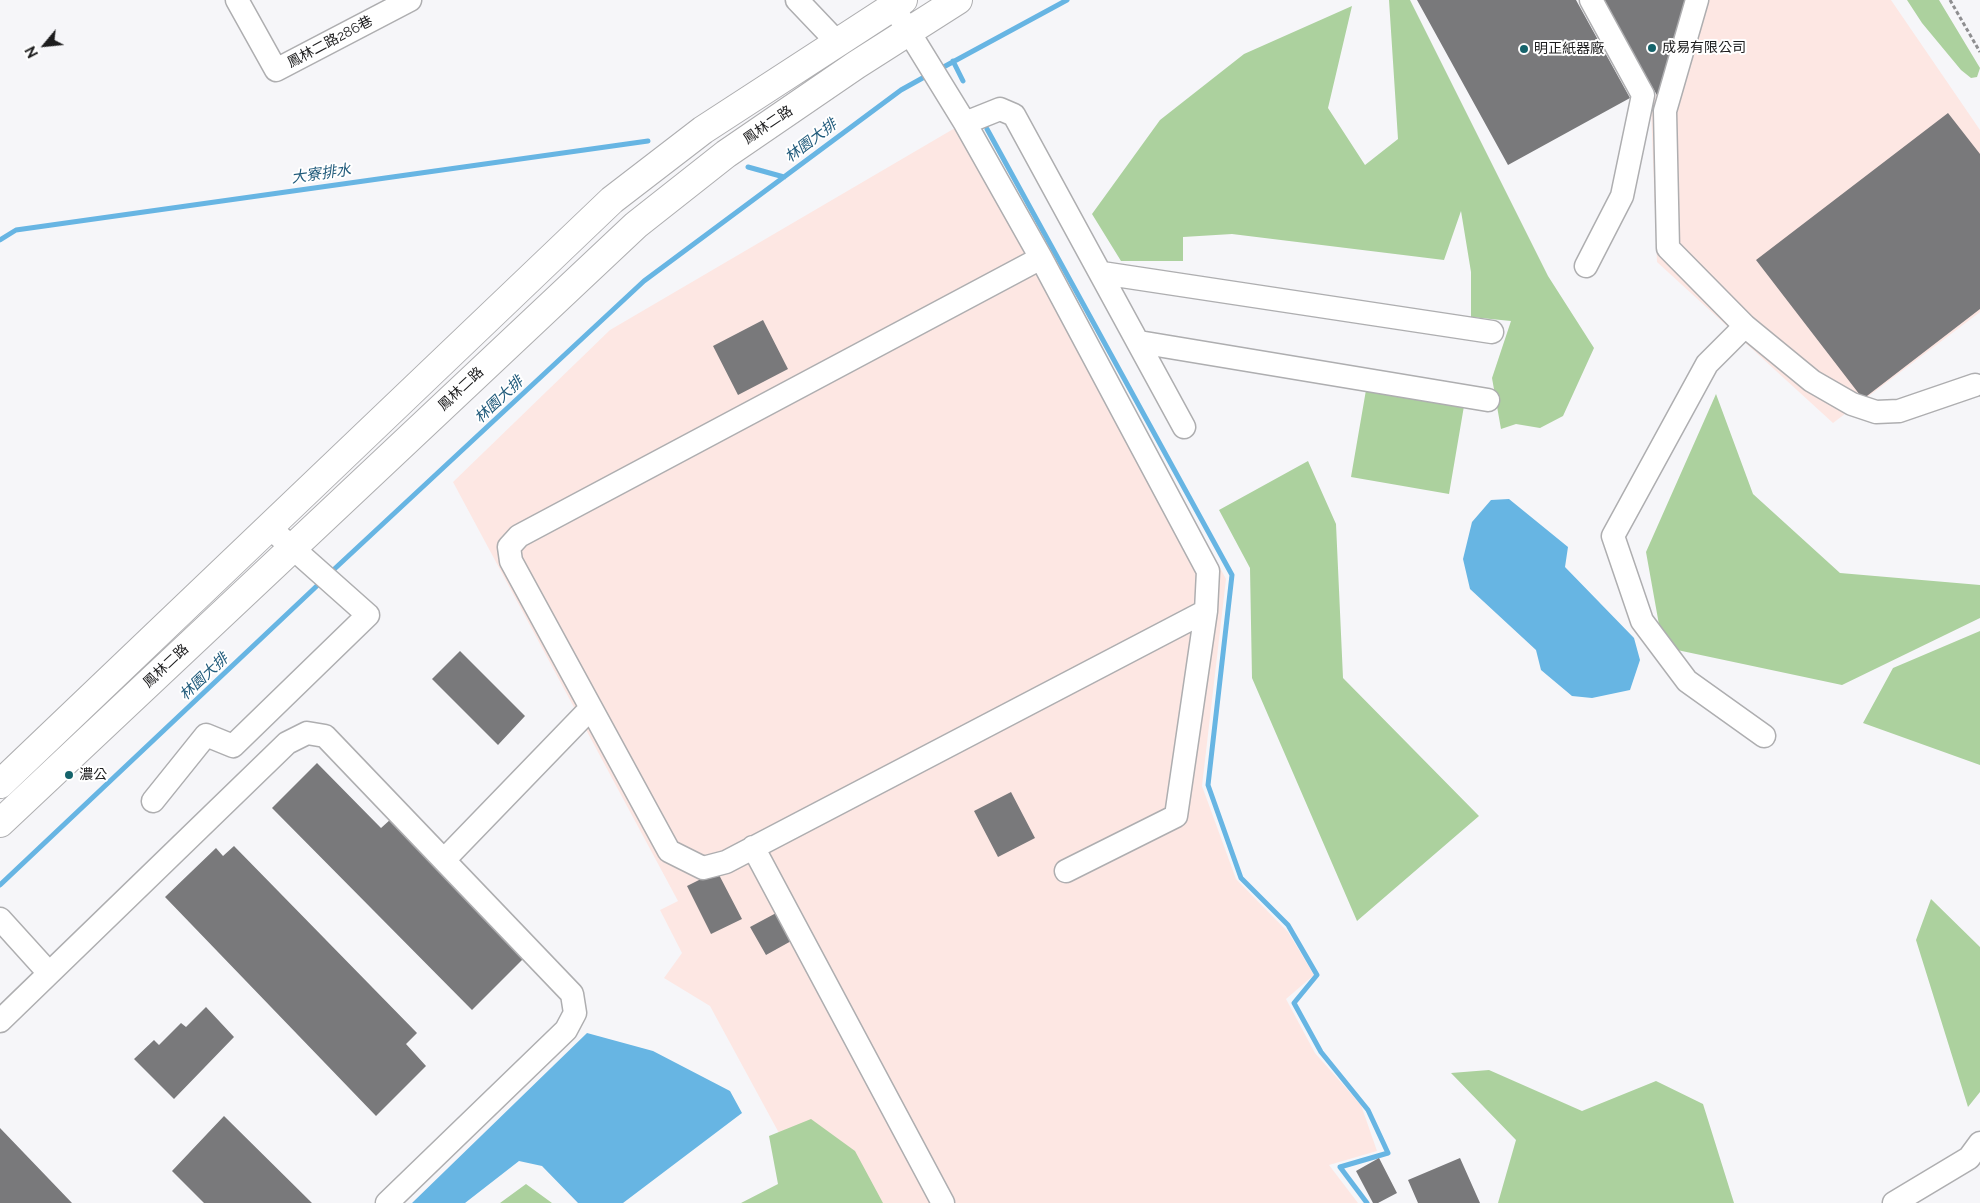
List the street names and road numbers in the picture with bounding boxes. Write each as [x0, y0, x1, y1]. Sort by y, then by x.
street label: 鳳林二路286巷 [285, 13, 375, 71]
street label: 鳳林二路 [740, 102, 796, 148]
street label: 鳳林二路 [435, 364, 487, 414]
street label: 鳳林二路 [140, 641, 192, 691]

